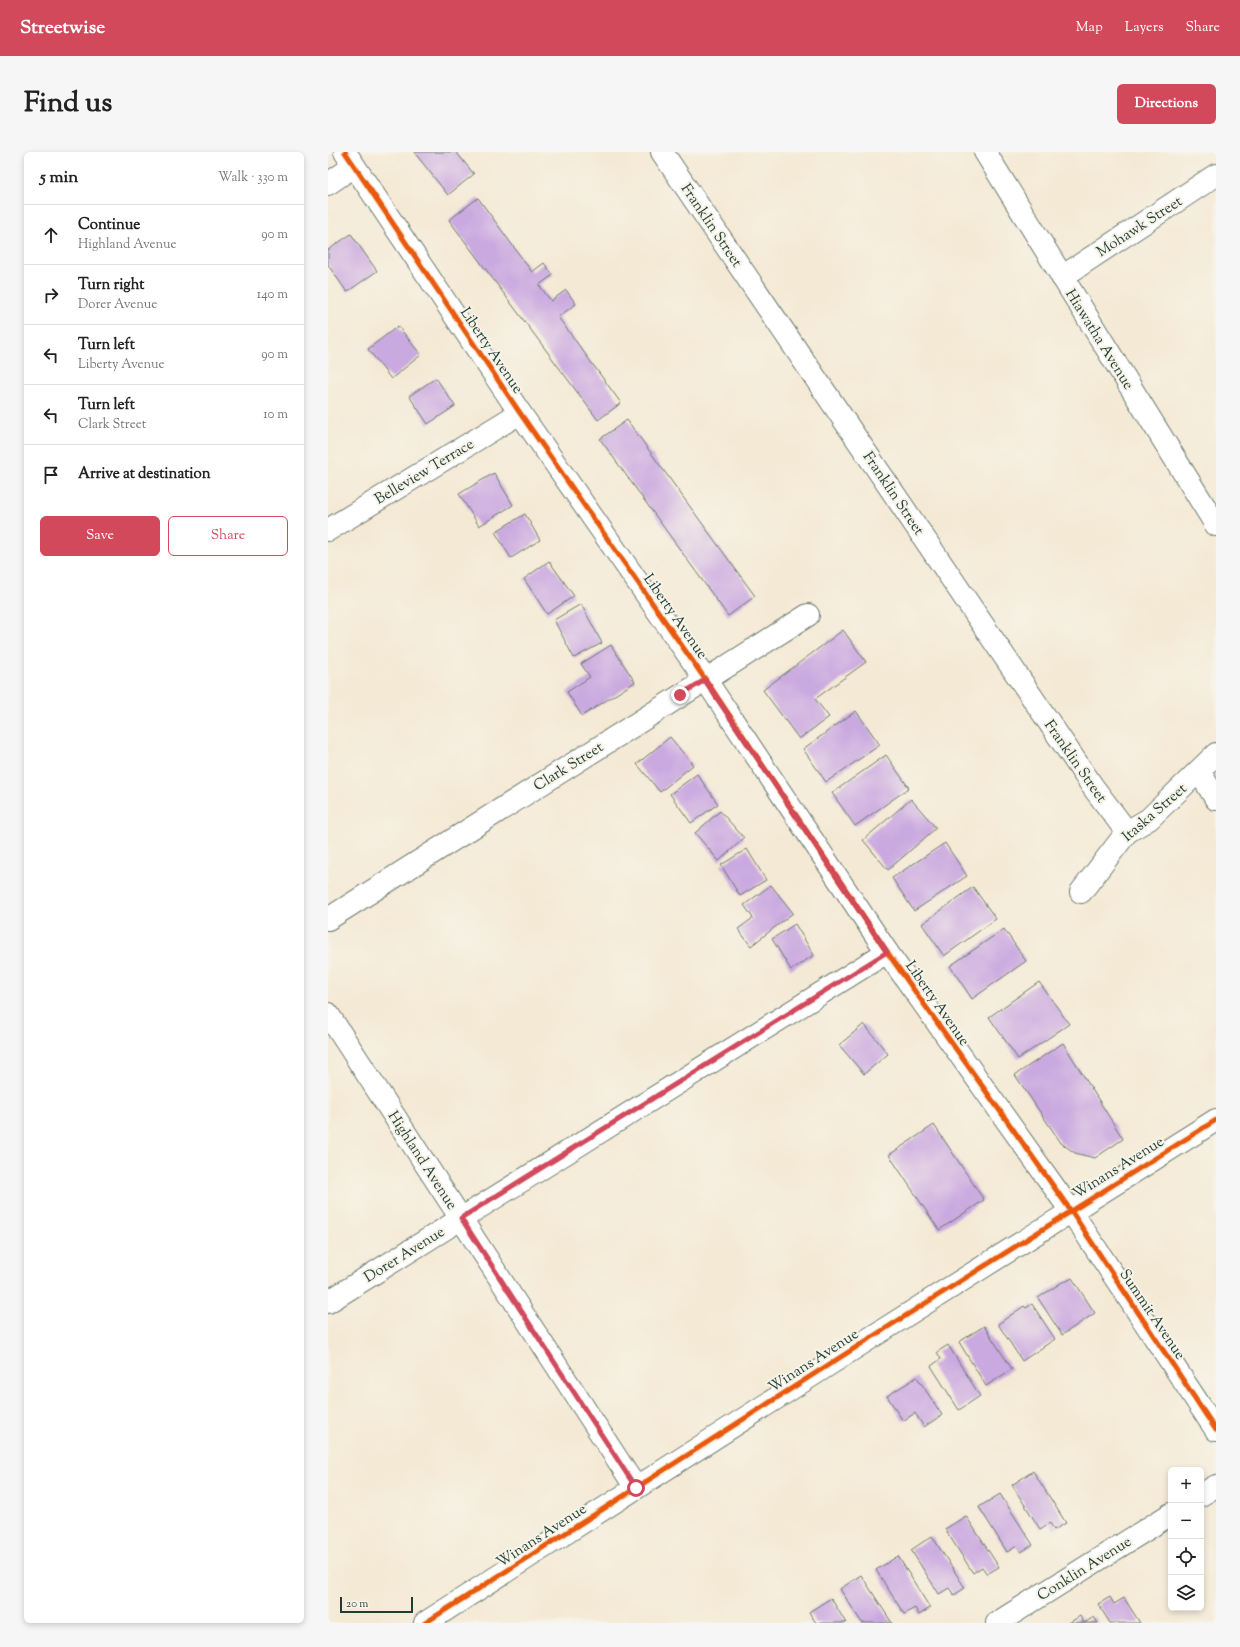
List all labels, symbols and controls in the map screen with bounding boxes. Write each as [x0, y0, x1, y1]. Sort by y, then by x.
text: Streetwise [20, 15, 105, 42]
text: Map [1076, 18, 1103, 38]
text: Layers [1125, 18, 1163, 38]
text: Share [1185, 18, 1220, 38]
text: Find us [24, 84, 112, 124]
button: Directions [1117, 84, 1216, 124]
text: 5 min [40, 166, 78, 190]
text: Walk · 330 m [218, 169, 288, 187]
street label: Franklin Street [675, 180, 747, 272]
street label: Mohawk Street [1093, 192, 1187, 263]
text: Continue [78, 215, 140, 236]
icon: ahead [40, 224, 62, 246]
text: 90 m [261, 226, 288, 244]
text: Highland Avenue [78, 236, 177, 254]
text: Turn right [78, 275, 144, 296]
icon: right [40, 284, 62, 306]
street label: Hiawatha Avenue [1059, 285, 1138, 394]
text: 140 m [257, 286, 288, 304]
text: Dorer Avenue [78, 296, 157, 314]
street label: Liberty Avenue [454, 304, 527, 398]
text: Turn left [78, 335, 135, 356]
icon: left [40, 344, 62, 366]
text: 90 m [261, 346, 288, 364]
text: Liberty Avenue [78, 356, 165, 374]
text: Turn left [78, 395, 135, 416]
icon: left [40, 404, 62, 426]
text: 10 m [263, 406, 288, 424]
text: Clark Street [78, 416, 146, 434]
street label: Belleview Terrace [371, 434, 478, 510]
street label: Franklin Street [857, 448, 929, 540]
icon: arrive [40, 464, 62, 486]
text: Arrive at destination [78, 464, 211, 485]
button: Save [40, 516, 160, 556]
button: Share [168, 516, 288, 556]
street label: Liberty Avenue [638, 570, 712, 664]
route end [671, 686, 689, 704]
street label: Franklin Street [1038, 716, 1111, 808]
street label: Clark Street [530, 738, 608, 797]
street label: Itaska Street [1118, 779, 1192, 847]
street label: Liberty Avenue [900, 957, 974, 1051]
street label: Highland Avenue [382, 1107, 462, 1214]
street label: Winans Avenue [1069, 1132, 1168, 1205]
street label: Dorer Avenue [360, 1222, 449, 1288]
street label: Summit Avenue [1114, 1265, 1190, 1364]
street label: Winans Avenue [765, 1324, 863, 1398]
map controls [1168, 1467, 1204, 1611]
button: + [1168, 1467, 1204, 1503]
route start [627, 1479, 645, 1497]
street label: Winans Avenue [493, 1499, 591, 1573]
button: − [1168, 1503, 1204, 1539]
street label: Conklin Avenue [1034, 1532, 1136, 1607]
button: locate [1168, 1539, 1204, 1575]
button: layers [1168, 1575, 1204, 1611]
scale bar [340, 1595, 413, 1614]
text: 20 m [346, 1596, 368, 1612]

